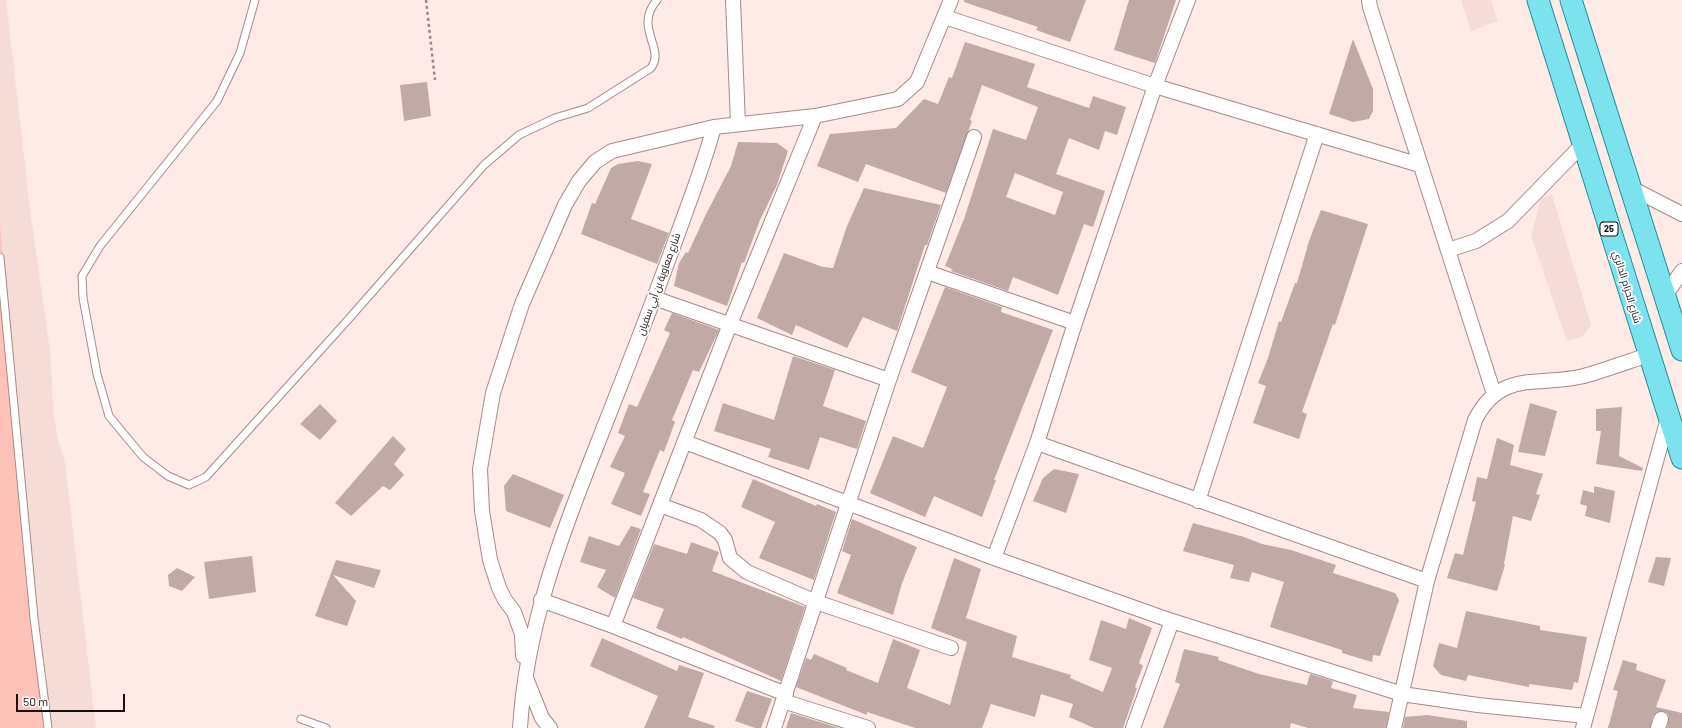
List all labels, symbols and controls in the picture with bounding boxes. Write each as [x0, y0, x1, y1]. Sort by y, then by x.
road number: 25 [1600, 222, 1618, 236]
street label: شارع معاوية بن أبي سفيان [635, 231, 683, 337]
street label: شارع الحزام الدائري [1610, 249, 1644, 325]
scale bar [18, 686, 127, 712]
text: 50 m [23, 694, 48, 708]

